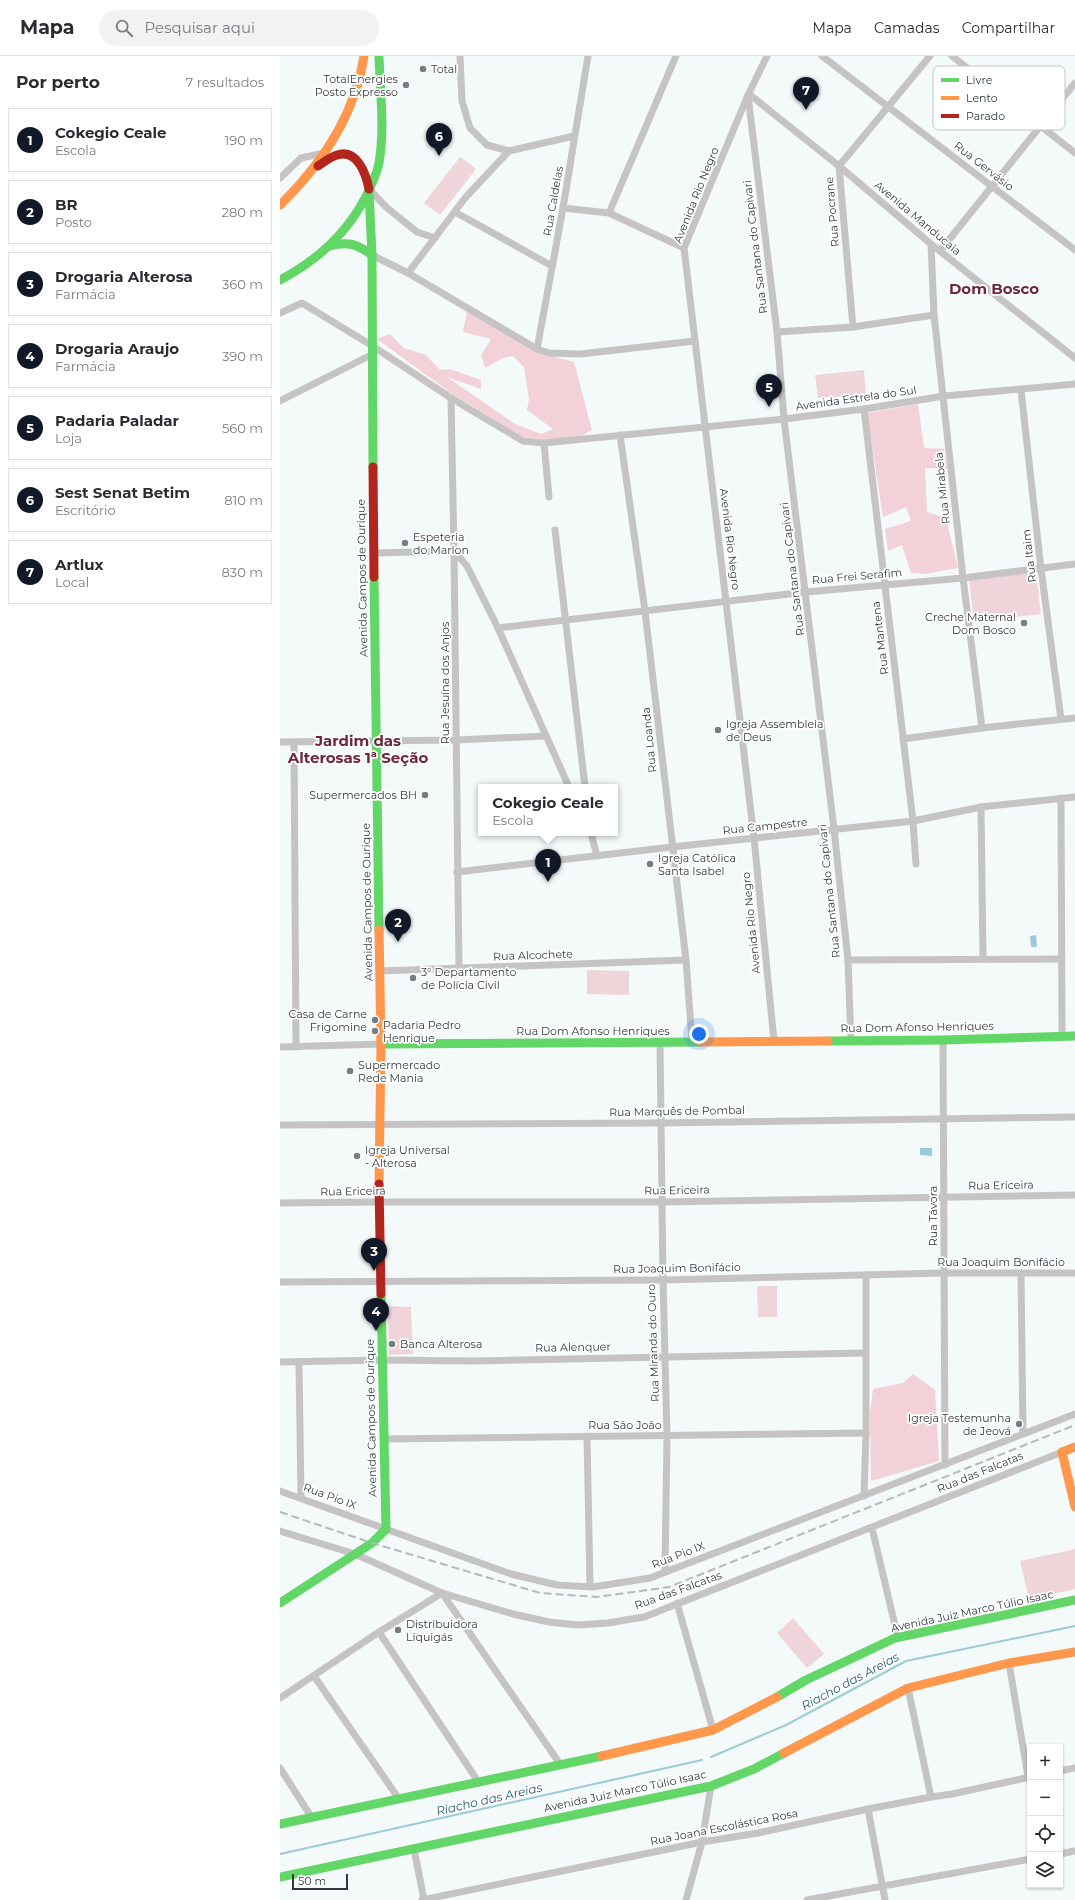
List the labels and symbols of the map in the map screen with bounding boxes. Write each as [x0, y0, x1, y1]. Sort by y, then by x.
place label: Total [431, 62, 457, 76]
marker: Total [418, 64, 428, 74]
legend [933, 66, 1065, 130]
place label: TotalEnergies Posto Expresso [315, 72, 399, 99]
text: Livre [966, 73, 993, 87]
pin: 7 [793, 77, 819, 110]
marker: TotalEnergies Posto Expresso [401, 80, 411, 90]
text: Lento [966, 91, 998, 105]
text: Parado [966, 109, 1005, 123]
pin: 6 [426, 123, 452, 156]
street label: Rua Gervásio [951, 138, 1017, 194]
street label: Avenida Rio Negro [670, 145, 722, 245]
street label: Rua Caldelas [540, 164, 566, 237]
street label: Rua Pocrane [822, 176, 842, 248]
street label: Avenida Manducaia [872, 178, 964, 258]
street label: Rua Santana do Capivari [740, 179, 770, 315]
district label: Dom Bosco [949, 279, 1039, 298]
pin: 5 [756, 374, 782, 407]
street label: Avenida Estrela do Sul [795, 383, 917, 413]
street label: Rua Mirabela [931, 451, 953, 525]
street label: Avenida Rio Negro [717, 487, 743, 591]
street label: Avenida Campos de Ourique [354, 498, 370, 657]
street label: Rua Santana do Capivari [777, 501, 807, 637]
street label: Rua Itaim [1019, 529, 1039, 583]
place label: Espeteria do Marlon [413, 530, 469, 557]
marker: Espeteria do Marlon [400, 538, 410, 548]
street label: Rua Frei Serafim [811, 565, 903, 587]
street label: Rua Mantena [869, 600, 891, 676]
place label: Creche Maternal Dom Bosco [925, 610, 1016, 637]
marker: Creche Maternal Dom Bosco [1019, 618, 1029, 628]
street label: Rua Jesuína dos Anjos [438, 621, 452, 744]
street label: Rua Loanda [639, 707, 659, 773]
place label: Igreja Assembleia de Deus [726, 717, 823, 744]
marker: Igreja Assembleia de Deus [713, 725, 723, 735]
district label: Jardim das Alterosas 1ª Seção [287, 731, 429, 767]
place label: Supermercados BH [309, 788, 417, 802]
marker: Supermercados BH [420, 790, 430, 800]
street label: Rua Campestre [722, 815, 809, 837]
street label: Avenida Campos de Ourique [359, 822, 375, 981]
street label: Rua Santana do Capivari [815, 823, 843, 959]
pin: 1 [535, 849, 561, 882]
place label: Igreja Católica Santa Isabel [658, 851, 736, 878]
marker: Igreja Católica Santa Isabel [645, 859, 655, 869]
street label: Avenida Rio Negro [739, 871, 763, 975]
pin: 2 [385, 909, 411, 942]
street label: Rua Alcochete [493, 947, 573, 963]
place label: 3° Departamento de Polícia Civil [421, 965, 516, 992]
marker: 3° Departamento de Polícia Civil [408, 973, 418, 983]
place label: Casa de Carne Frigomine [288, 1007, 367, 1034]
marker: Casa de Carne Frigomine [370, 1015, 380, 1025]
place label: Padaria Pedro Henrique [383, 1018, 461, 1045]
street label: Rua Dom Afonso Henriques [840, 1019, 994, 1035]
street label: Rua Dom Afonso Henriques [516, 1024, 670, 1038]
your location [689, 1024, 709, 1044]
marker: Padaria Pedro Henrique [370, 1026, 380, 1036]
place label: Supermercado Rede Mania [358, 1058, 440, 1085]
marker: Supermercado Rede Mania [345, 1066, 355, 1076]
street label: Rua Marquês de Pombal [609, 1103, 745, 1119]
place label: Igreja Universal - Alterosa [365, 1143, 450, 1170]
marker: Igreja Universal - Alterosa [352, 1151, 362, 1161]
street label: Rua Ericeira [968, 1177, 1034, 1193]
street label: Rua Ericeira [644, 1182, 710, 1198]
street label: Rua Ericeira [320, 1183, 386, 1199]
street label: Rua Távora [926, 1186, 940, 1246]
pin: 3 [361, 1238, 387, 1271]
street label: Rua Joaquim Bonifácio [937, 1255, 1065, 1269]
street label: Rua Joaquim Bonifácio [613, 1260, 741, 1276]
street label: Rua Miranda do Ouro [644, 1284, 662, 1402]
pin: 4 [363, 1298, 389, 1331]
place label: Banca Alterosa [400, 1337, 482, 1351]
street label: Avenida Campos de Ourique [363, 1338, 379, 1497]
marker: Banca Alterosa [387, 1339, 397, 1349]
street label: Rua Alenquer [535, 1339, 611, 1355]
place label: Igreja Testemunha de Jeová [908, 1411, 1011, 1438]
street label: Rua São João [588, 1418, 662, 1432]
marker: Igreja Testemunha de Jeová [1014, 1419, 1024, 1429]
street label: Rua das Falcatas [935, 1448, 1026, 1496]
street label: Rua Pio IX [301, 1480, 359, 1512]
street label: Rua Pio IX [650, 1538, 707, 1572]
street label: Rua das Falcatas [632, 1567, 724, 1612]
street label: Avenida Juiz Marco Túlio Isaac [889, 1587, 1055, 1635]
place label: Distribuidora Liquigás [406, 1617, 478, 1644]
marker: Distribuidora Liquigás [393, 1625, 403, 1635]
water label: Riacho das Areias [799, 1649, 902, 1713]
street label: Avenida Juiz Marco Túlio Isaac [542, 1767, 708, 1815]
water label: Riacho das Areias [434, 1779, 544, 1819]
street label: Rua Joana Escolástica Rosa [649, 1806, 799, 1848]
scale bar [292, 1872, 348, 1891]

